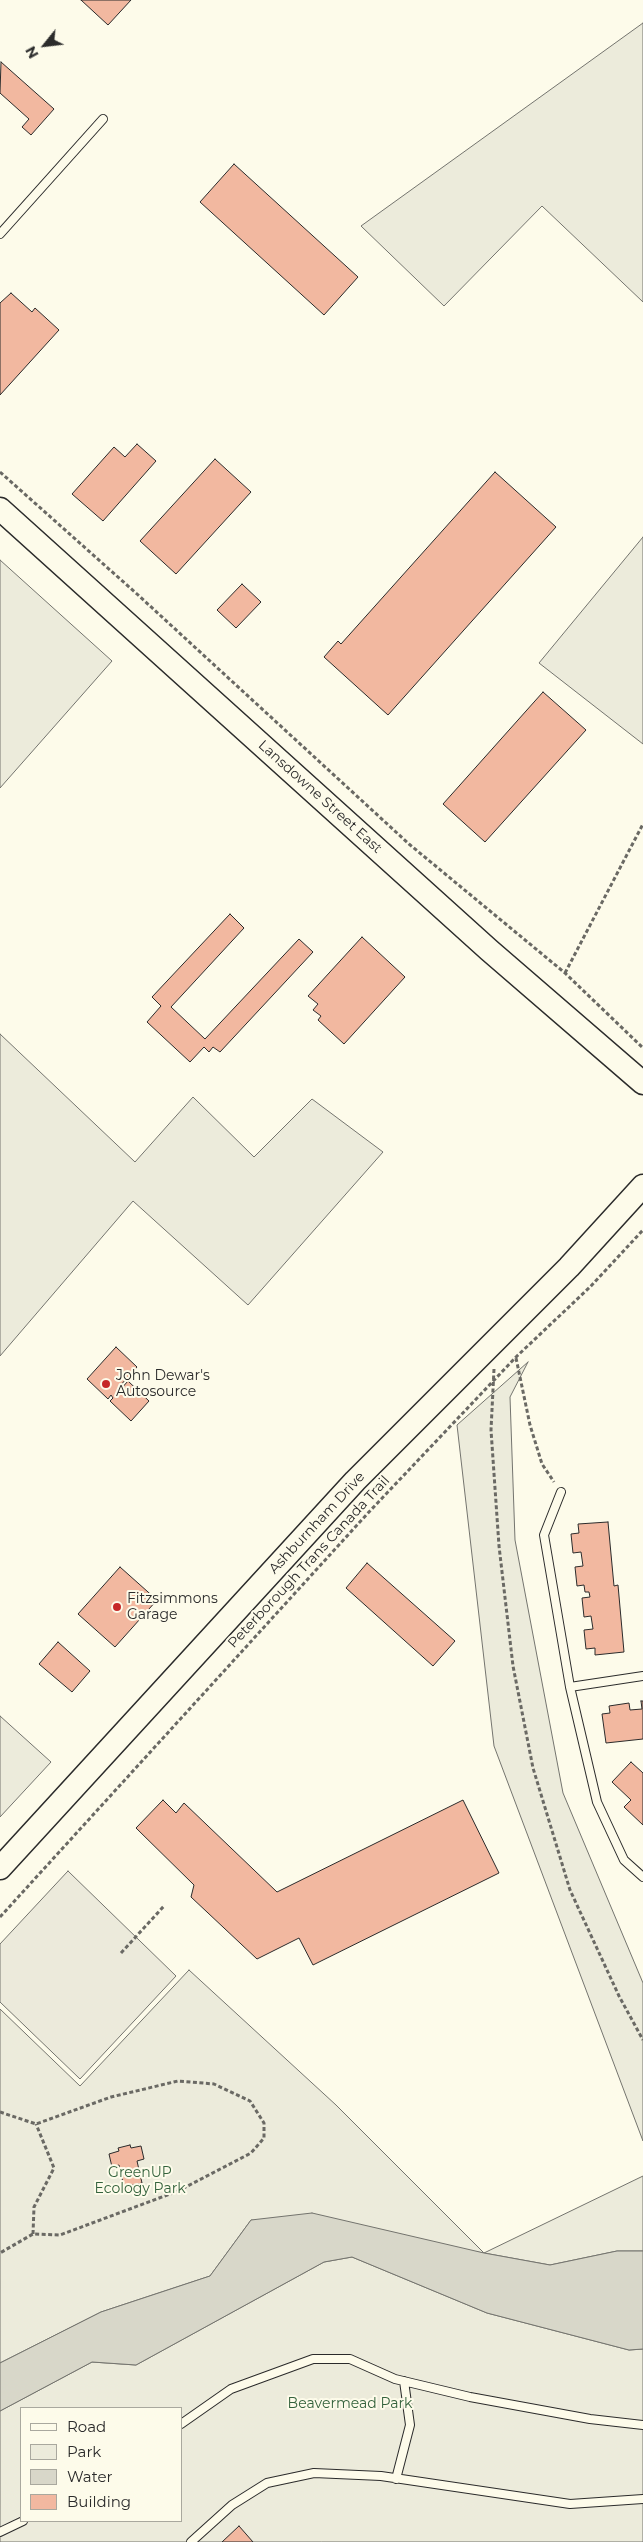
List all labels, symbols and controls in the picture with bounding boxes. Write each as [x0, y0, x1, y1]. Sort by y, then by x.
north arrow [20, 20, 70, 70]
text: N [21, 43, 42, 62]
street label: Lansdowne Street East [255, 737, 385, 857]
place label: John Dewar's Autosource [116, 1368, 210, 1400]
marker: John Dewar's Autosource [100, 1378, 112, 1390]
street label: Ashburnham Drive [265, 1469, 369, 1577]
street label: Peterborough Trans Canada Trail [225, 1472, 393, 1652]
place label: Fitzsimmons Garage [127, 1591, 218, 1624]
marker: Fitzsimmons Garage [111, 1601, 123, 1613]
park label: GreenUP Ecology Park [94, 2165, 186, 2198]
park label: Beavermead Park [288, 2396, 412, 2412]
legend [20, 2407, 182, 2522]
text: Road [67, 2417, 106, 2436]
text: Park [67, 2442, 101, 2461]
text: Water [67, 2467, 113, 2486]
text: Building [67, 2492, 131, 2511]

